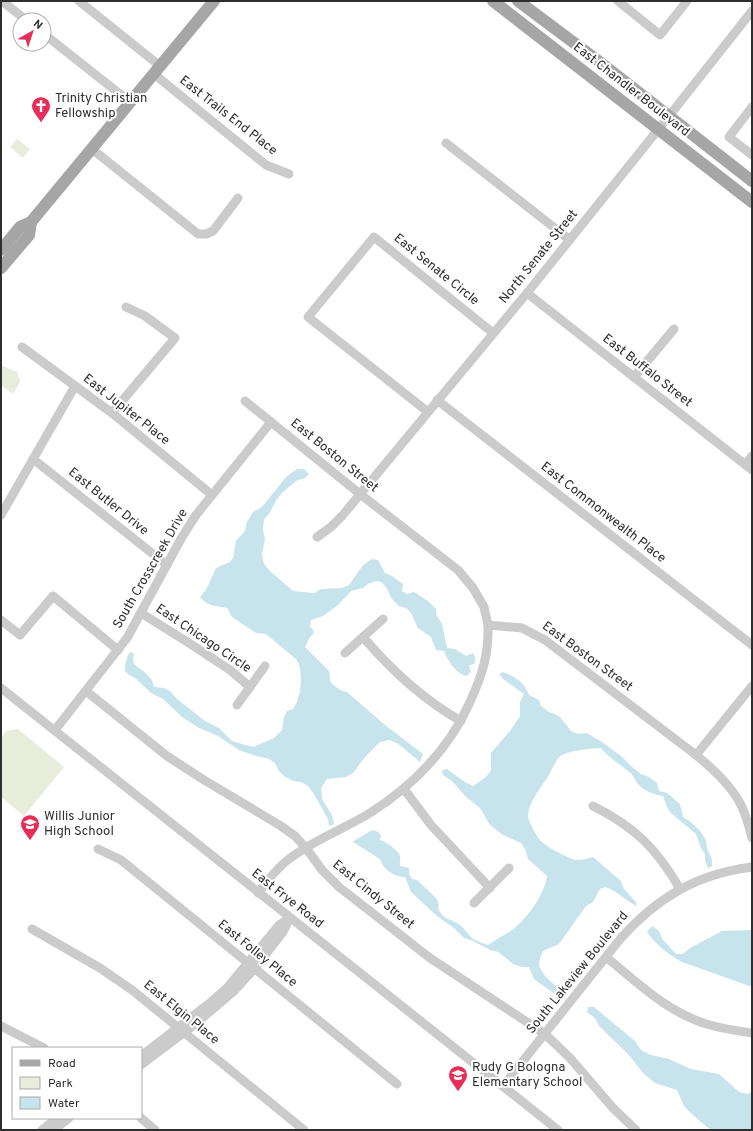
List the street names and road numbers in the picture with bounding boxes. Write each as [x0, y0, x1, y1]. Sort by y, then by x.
street label: East Chandler Boulevard [570, 40, 692, 140]
street label: East Trails End Place [176, 73, 280, 159]
street label: North Senate Street [496, 207, 582, 307]
street label: East Senate Circle [390, 231, 482, 309]
street label: East Buffalo Street [599, 331, 695, 411]
street label: East Jupiter Place [79, 371, 173, 449]
street label: East Boston Street [287, 416, 381, 496]
street label: East Commonwealth Place [537, 459, 669, 567]
street label: East Butler Drive [65, 465, 151, 539]
street label: South Crosscreek Drive [110, 506, 192, 632]
street label: East Chicago Circle [152, 601, 254, 677]
street label: East Boston Street [538, 619, 636, 695]
street label: East Cindy Street [329, 857, 417, 933]
street label: East Frye Road [248, 866, 326, 932]
street label: South Lakeview Boulevard [524, 909, 632, 1037]
street label: East Folley Place [214, 917, 300, 991]
street label: East Elgin Place [140, 978, 222, 1048]

